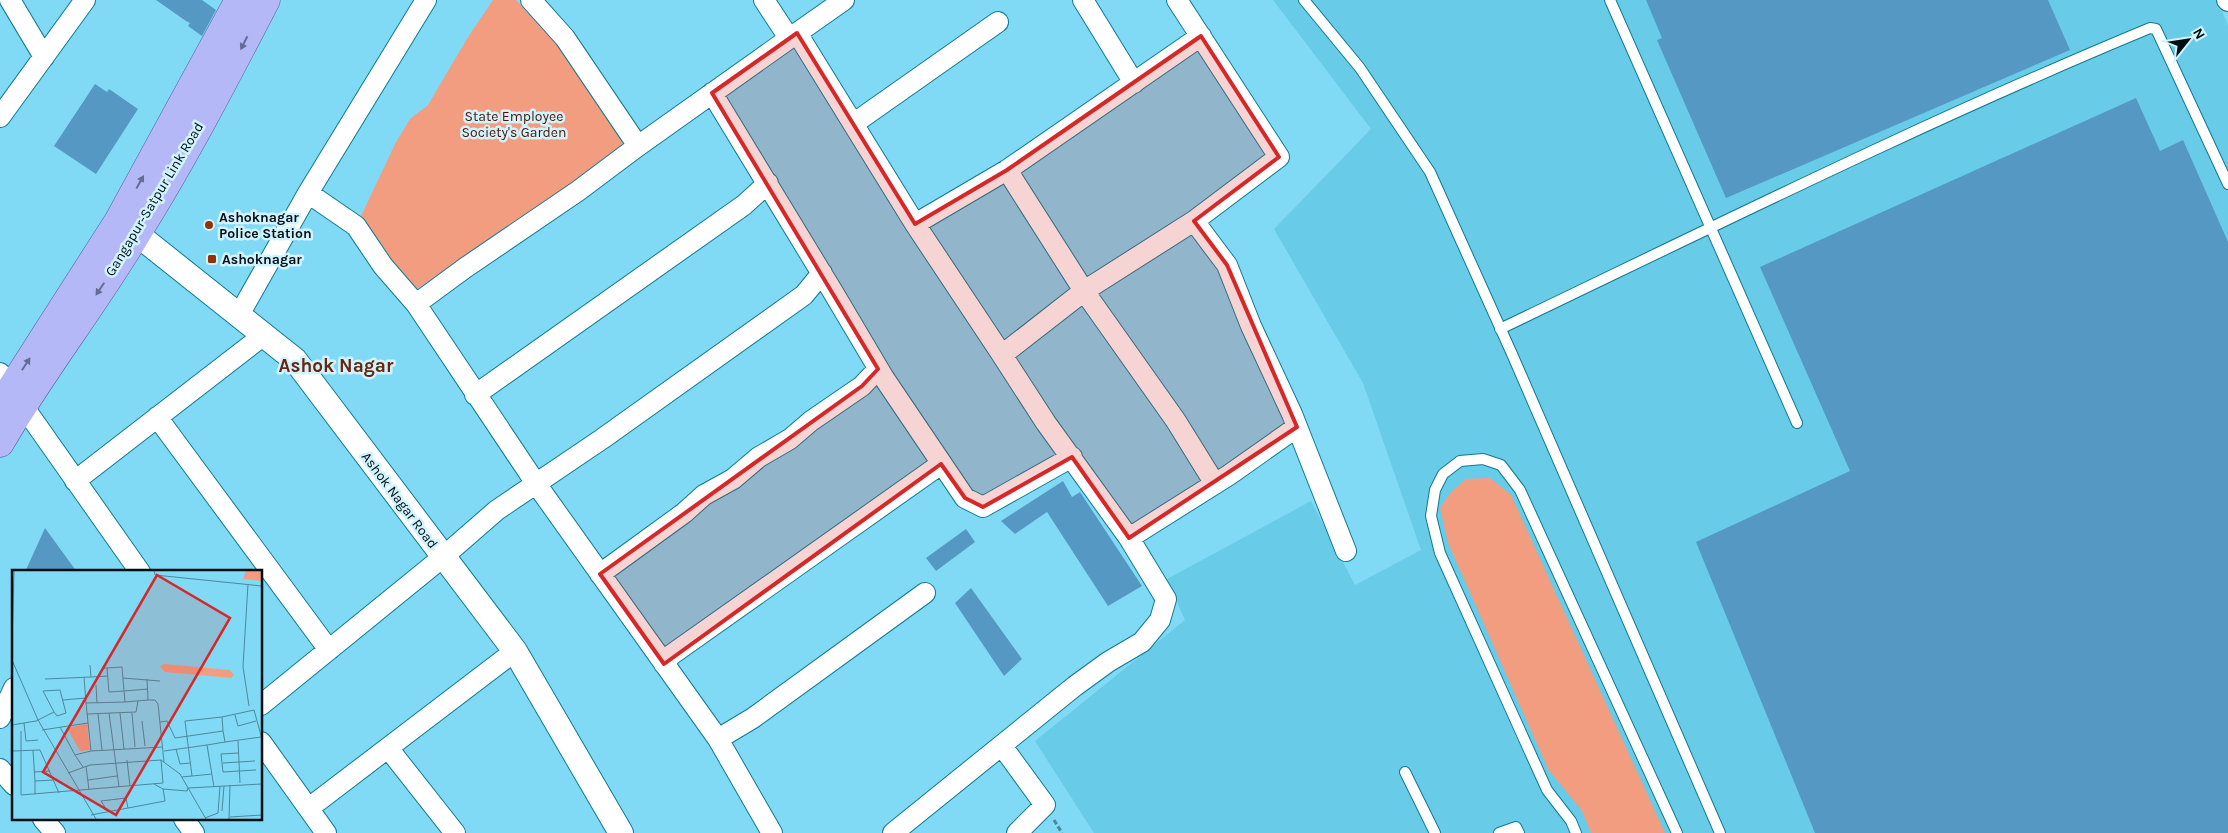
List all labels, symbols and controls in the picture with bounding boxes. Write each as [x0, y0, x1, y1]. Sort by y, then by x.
north arrow [2163, 15, 2213, 65]
text: N [2189, 25, 2209, 42]
one-way arrow [240, 36, 248, 51]
park label: State Employee Society's Garden [462, 108, 566, 141]
street label: Gangapur-Satpur Link Road [102, 119, 207, 279]
one-way arrow [136, 175, 144, 190]
place label: Ashoknagar Police Station [219, 209, 312, 242]
marker: Ashoknagar Police Station [203, 219, 215, 231]
place label: Ashoknagar [222, 251, 302, 268]
marker: Ashoknagar [206, 253, 218, 265]
one-way arrow [95, 282, 105, 296]
district label: Ashok Nagar [279, 355, 394, 377]
one-way arrow [21, 358, 30, 371]
street label: Ashok Nagar Road [358, 449, 441, 552]
inset map [12, 570, 262, 820]

